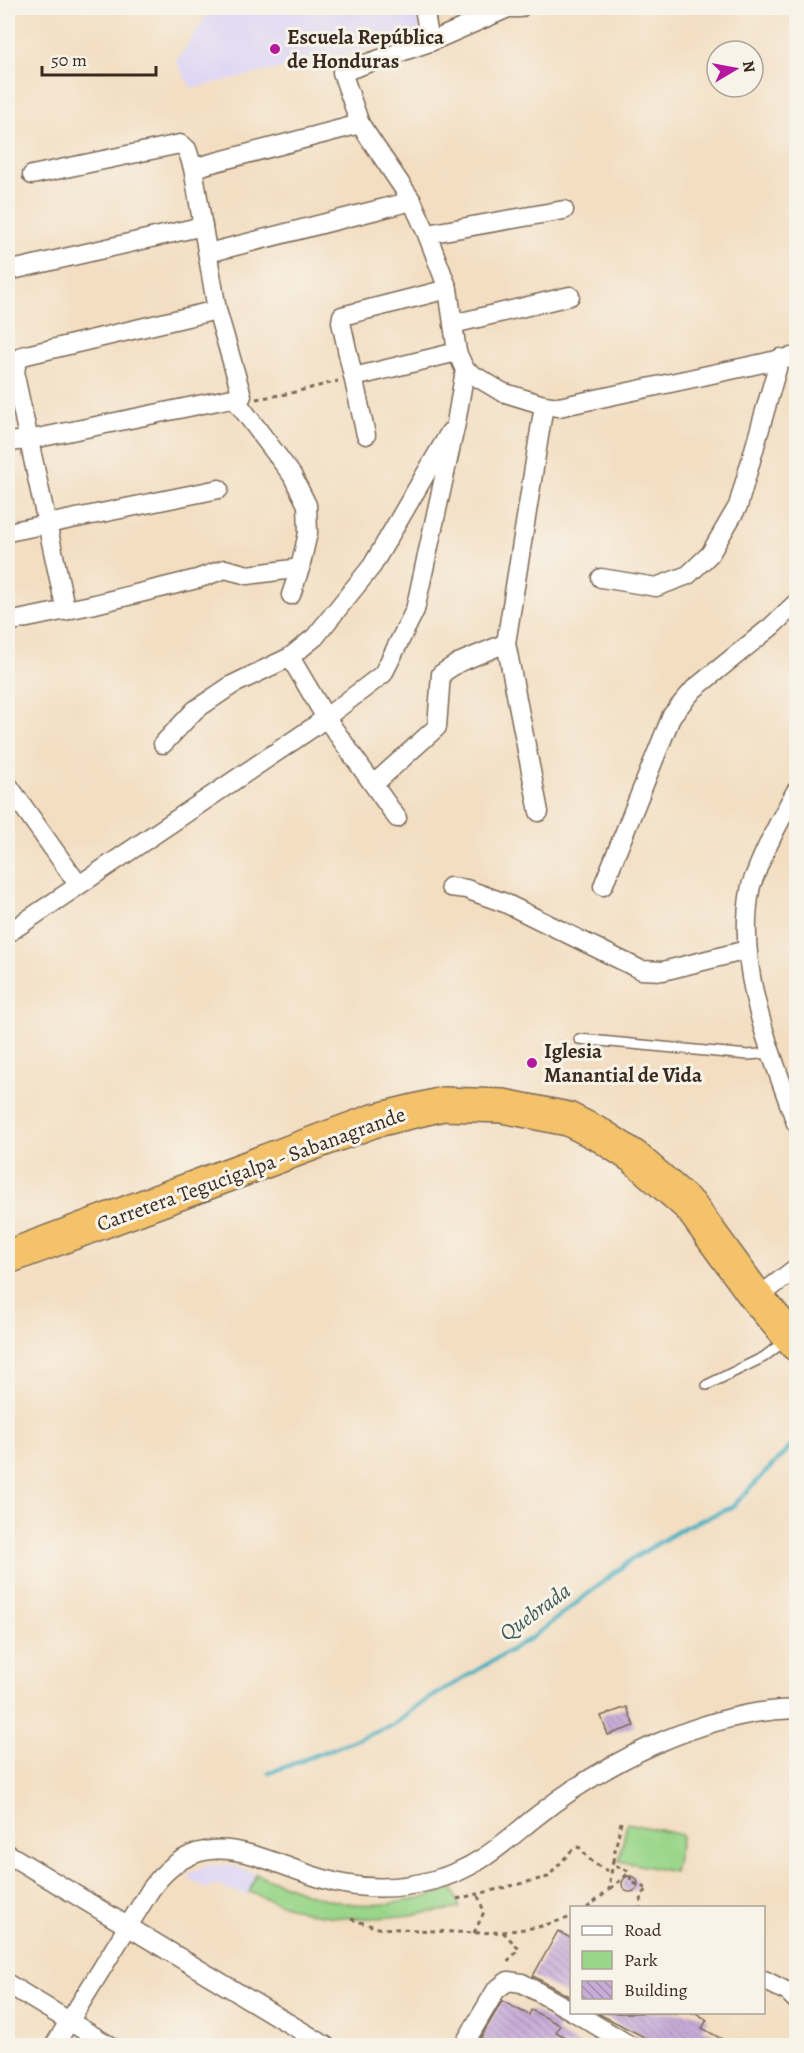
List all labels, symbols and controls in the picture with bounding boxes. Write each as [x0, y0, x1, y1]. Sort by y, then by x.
place label: Escuela República de Honduras [287, 23, 445, 75]
scale bar [42, 39, 156, 77]
north arrow [705, 39, 765, 99]
marker: Escuela República de Honduras [268, 42, 282, 56]
text: 50 m [51, 48, 87, 72]
text: N [737, 59, 761, 75]
place label: Iglesia Manantial de Vida [544, 1037, 703, 1089]
marker: Iglesia Manantial de Vida [525, 1056, 539, 1070]
street label: Carretera Tegucigalpa - Sabanagrande [93, 1100, 409, 1238]
water label: Quebrada [493, 1576, 577, 1648]
legend [570, 1906, 765, 2014]
text: Road [624, 1918, 662, 1942]
text: Park [624, 1948, 658, 1972]
text: Building [624, 1978, 688, 2002]

